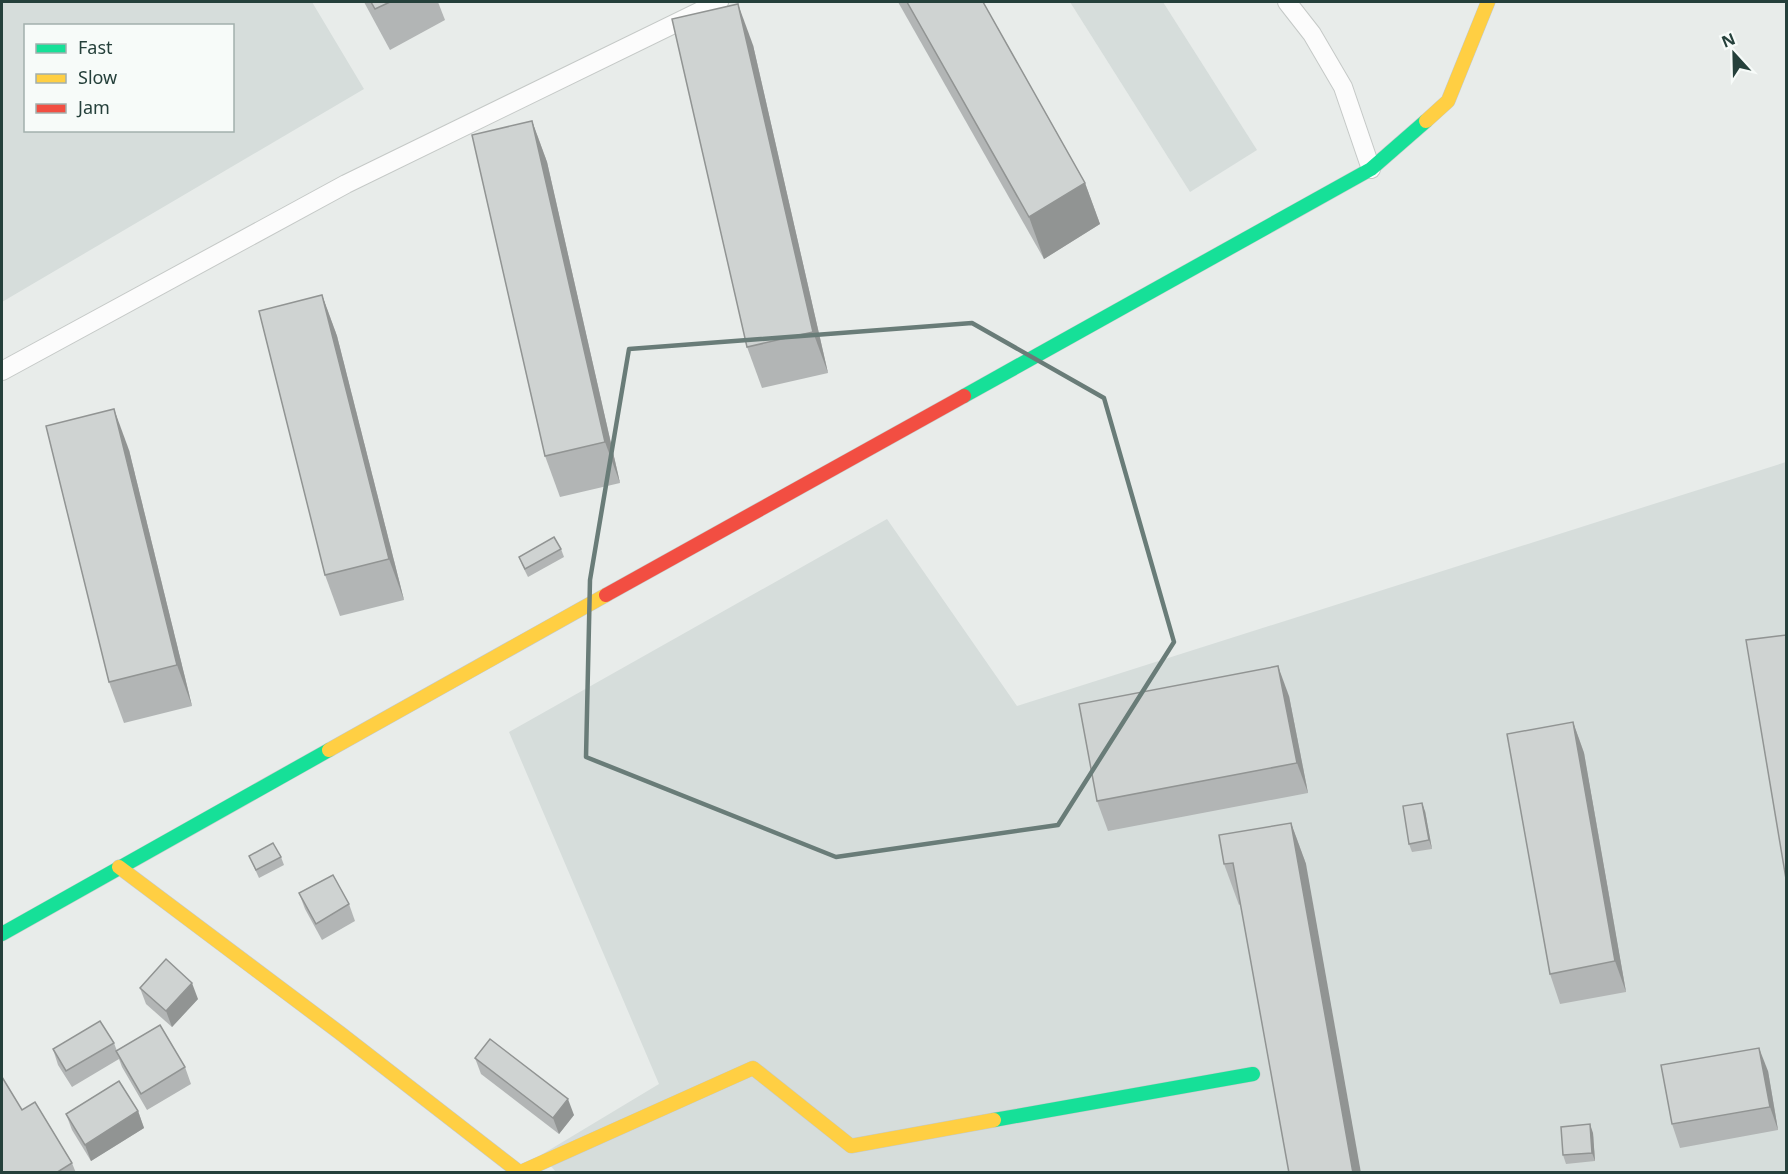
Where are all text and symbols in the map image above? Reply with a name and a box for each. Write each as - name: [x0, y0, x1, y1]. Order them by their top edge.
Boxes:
- legend: [24, 24, 234, 132]
- north arrow: [1704, 24, 1764, 84]
- text: N: [1718, 27, 1739, 53]
- text: Fast: [78, 35, 113, 59]
- text: Slow: [78, 65, 117, 89]
- text: Jam: [76, 95, 110, 119]

